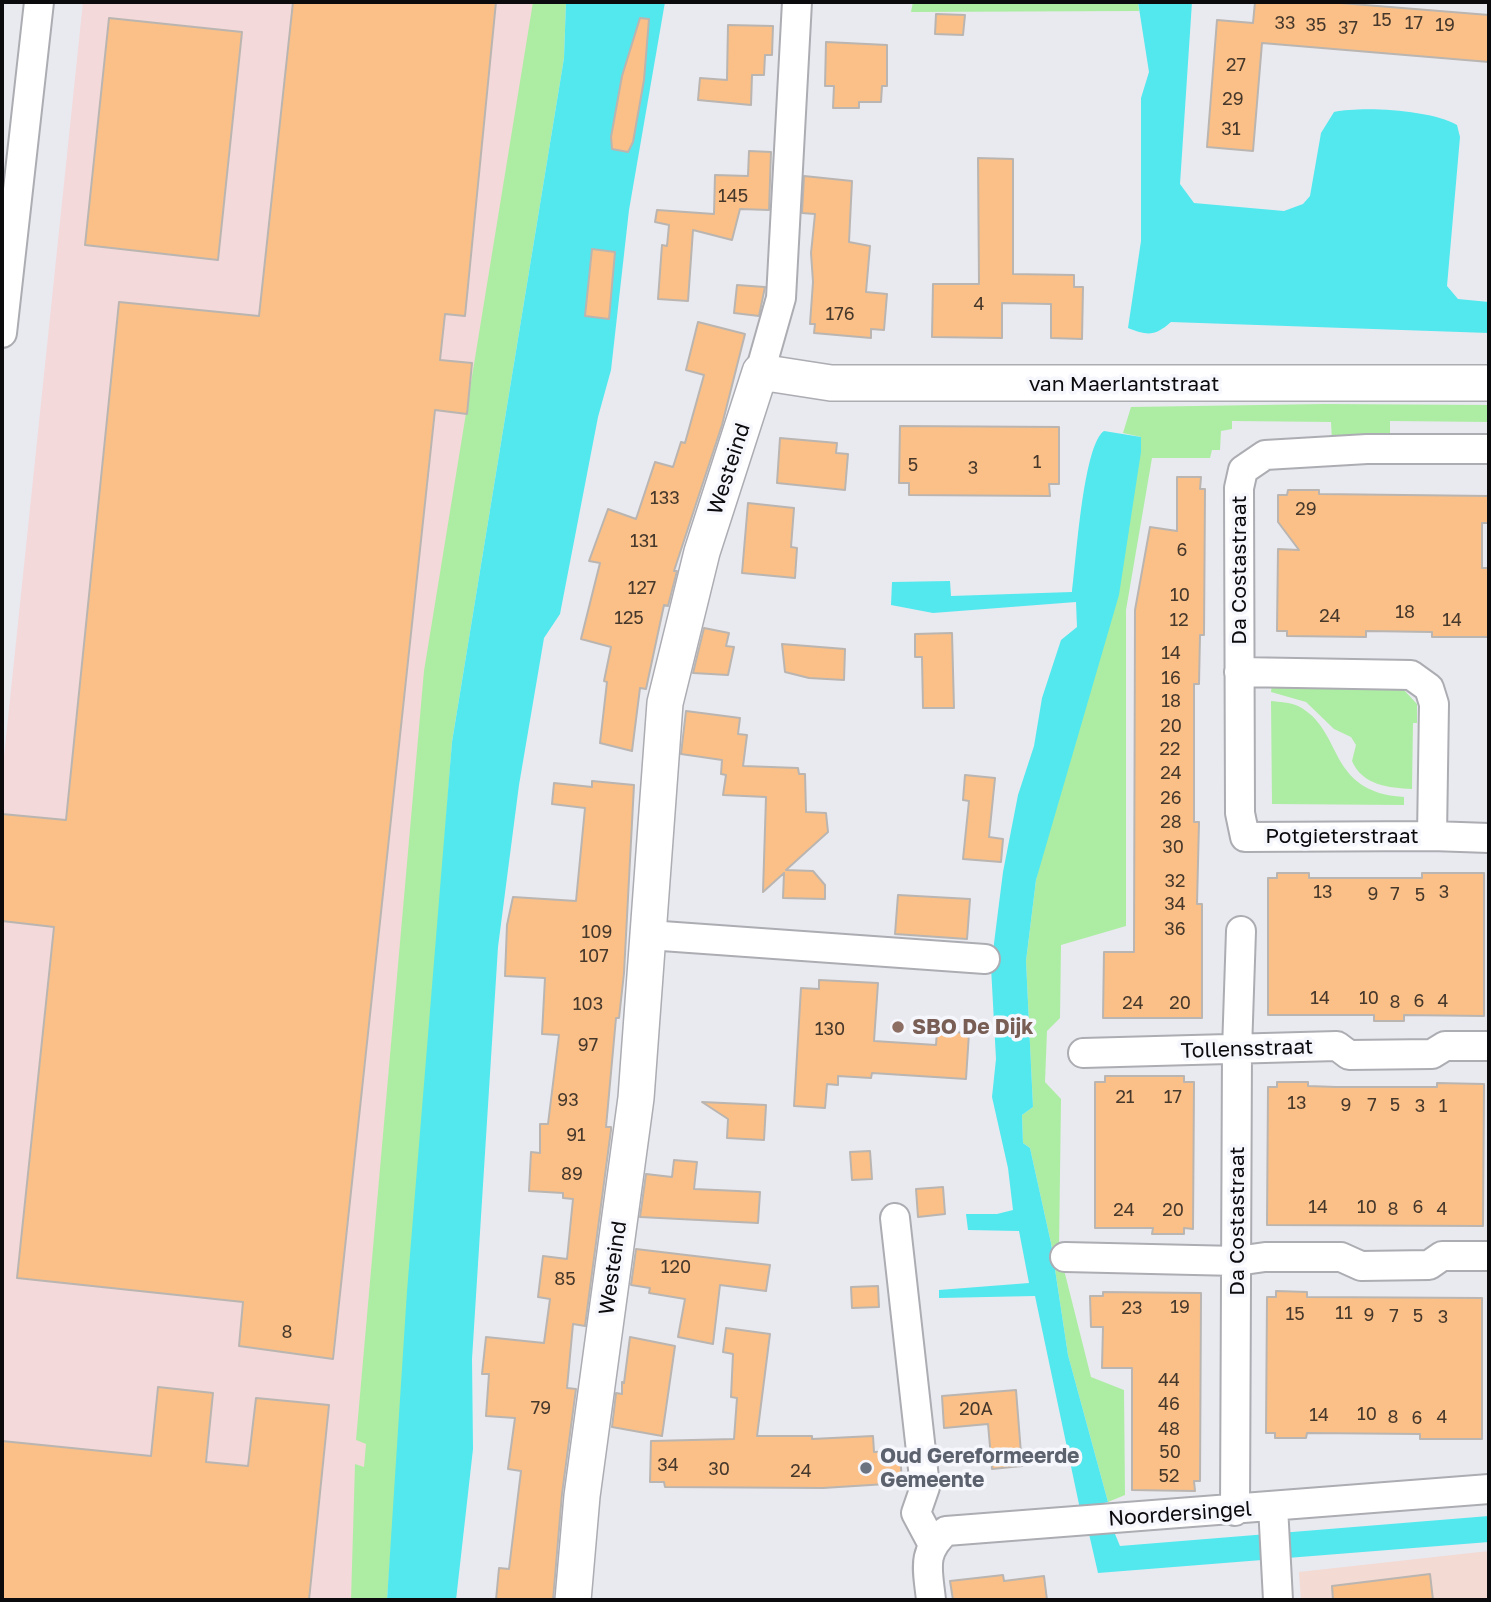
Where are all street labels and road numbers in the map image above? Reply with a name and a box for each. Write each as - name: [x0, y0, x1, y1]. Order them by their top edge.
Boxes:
- street label: van Maerlantstraat: [1029, 371, 1219, 397]
- street label: Westeind: [702, 420, 756, 518]
- street label: Da Costastraat: [1226, 495, 1252, 645]
- street label: Potgieterstraat: [1265, 823, 1419, 849]
- street label: Tollensstraat: [1180, 1034, 1314, 1064]
- street label: Da Costastraat: [1224, 1146, 1250, 1296]
- street label: Westeind: [594, 1219, 632, 1317]
- street label: Noordersingel: [1107, 1496, 1253, 1532]

